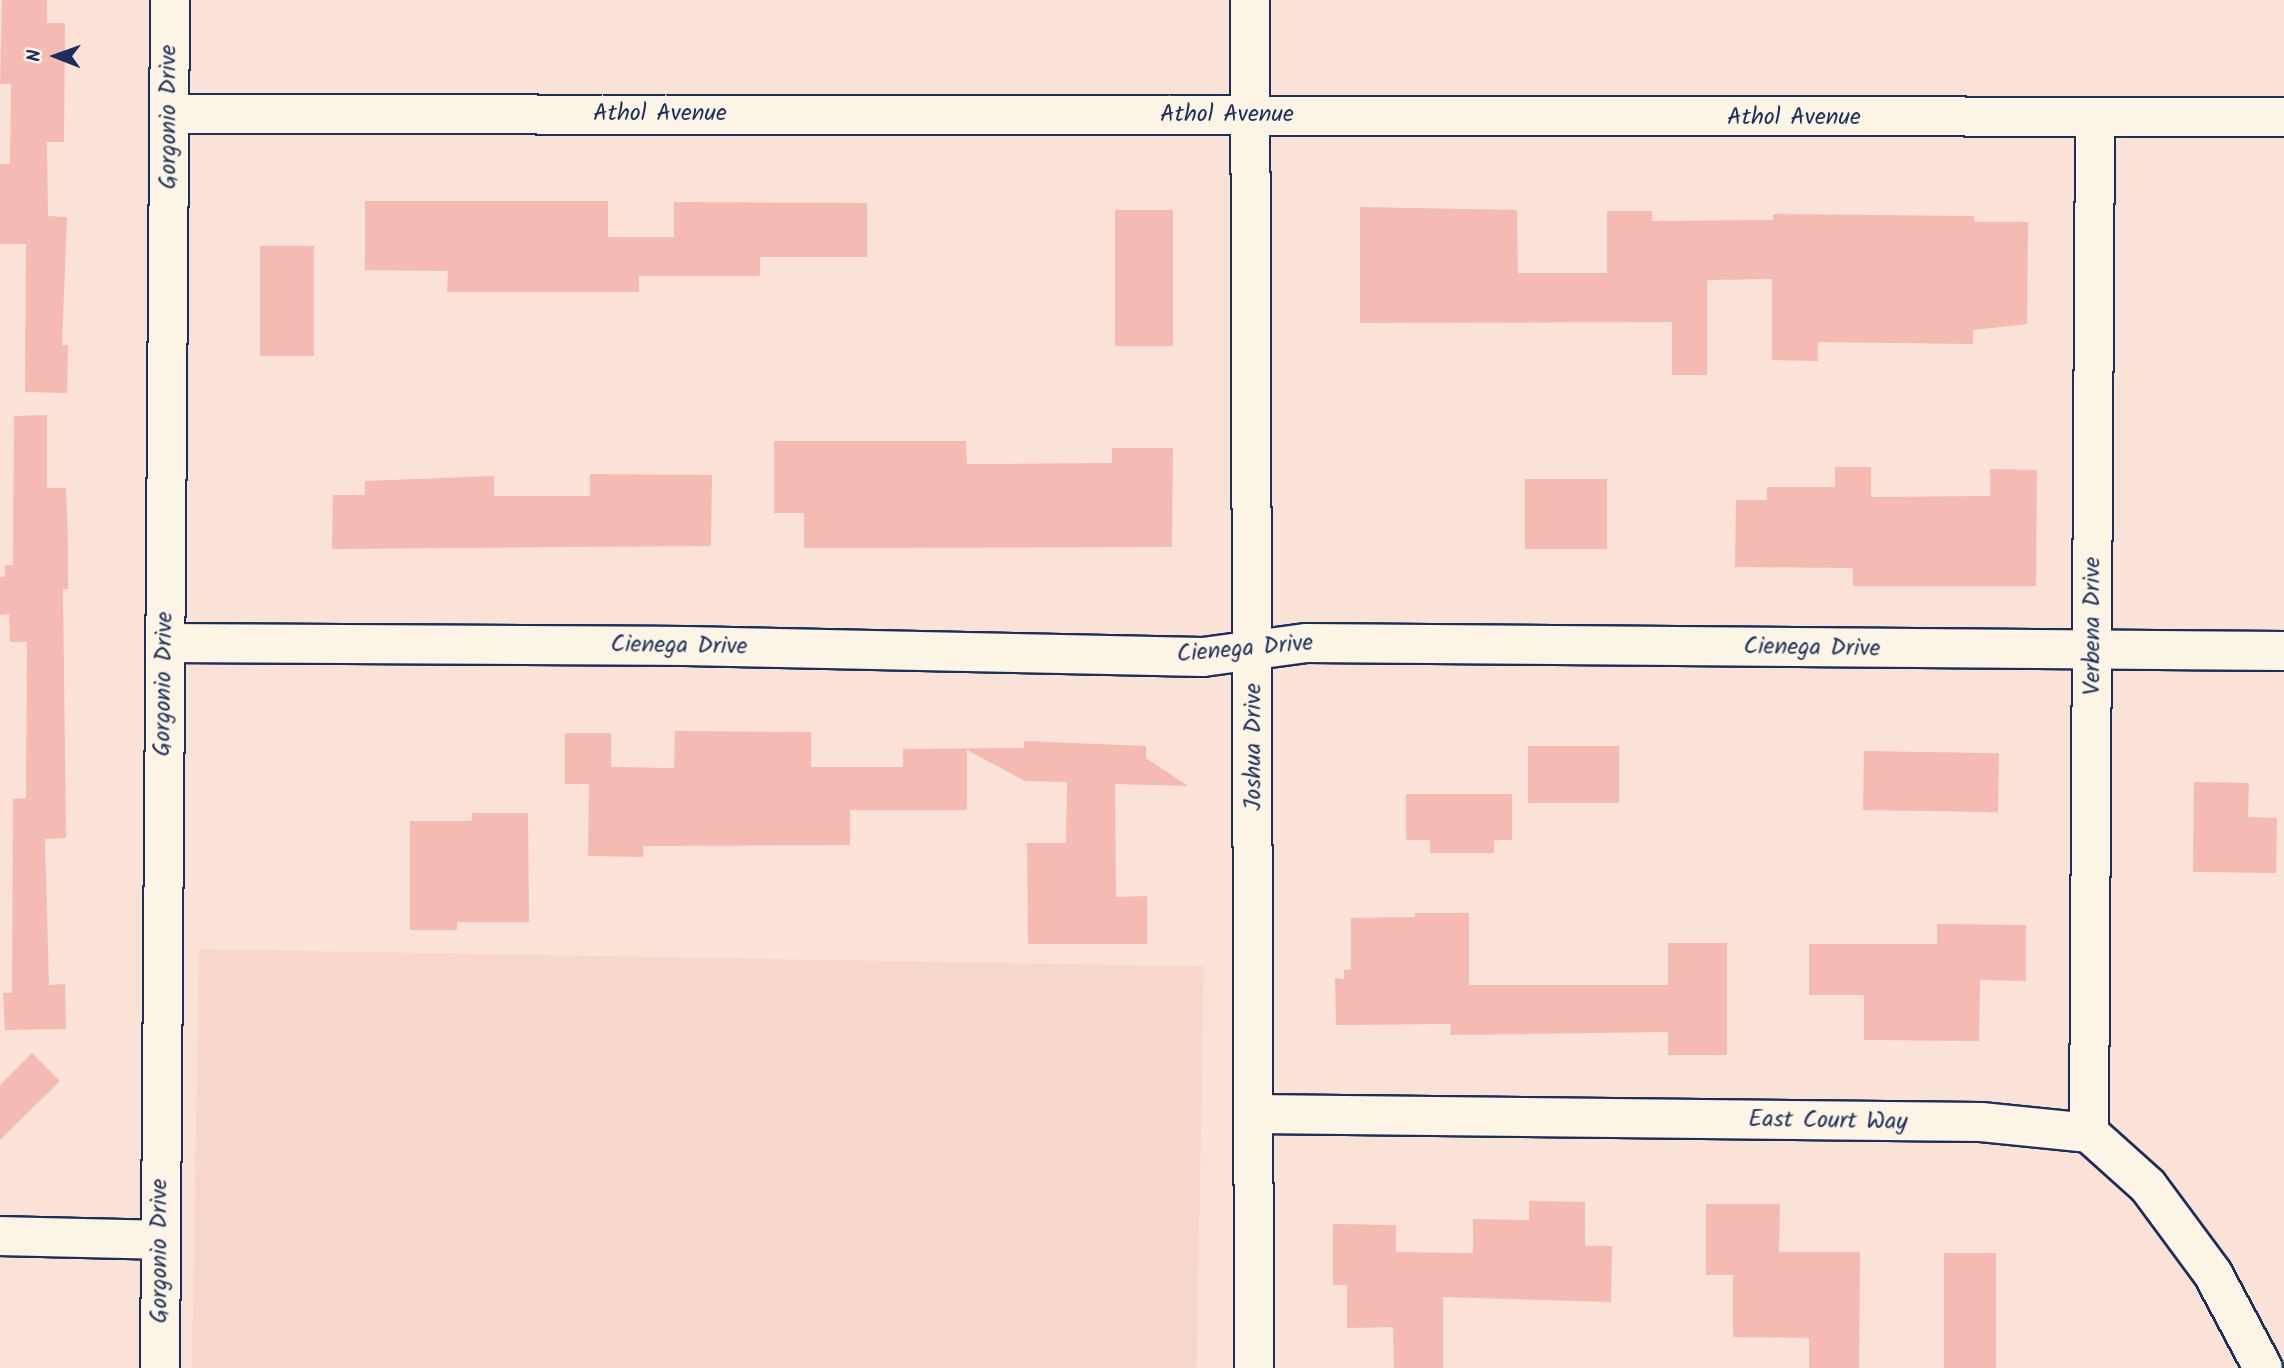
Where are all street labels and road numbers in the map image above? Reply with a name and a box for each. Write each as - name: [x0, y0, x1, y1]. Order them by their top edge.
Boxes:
- street label: Gorgonio Drive: [155, 45, 183, 189]
- street label: Athol Avenue: [593, 100, 727, 128]
- street label: Athol Avenue: [1160, 101, 1294, 129]
- street label: Athol Avenue: [1727, 104, 1861, 132]
- street label: Verbena Drive: [2079, 557, 2107, 695]
- street label: Gorgonio Drive: [148, 611, 180, 757]
- street label: Cienega Drive: [1176, 629, 1314, 669]
- street label: Cienega Drive: [610, 630, 748, 662]
- street label: Cienega Drive: [1743, 632, 1881, 664]
- street label: Joshua Drive: [1240, 683, 1268, 811]
- street label: East Court Way: [1748, 1105, 1908, 1137]
- street label: Gorgonio Drive: [146, 1179, 174, 1323]

